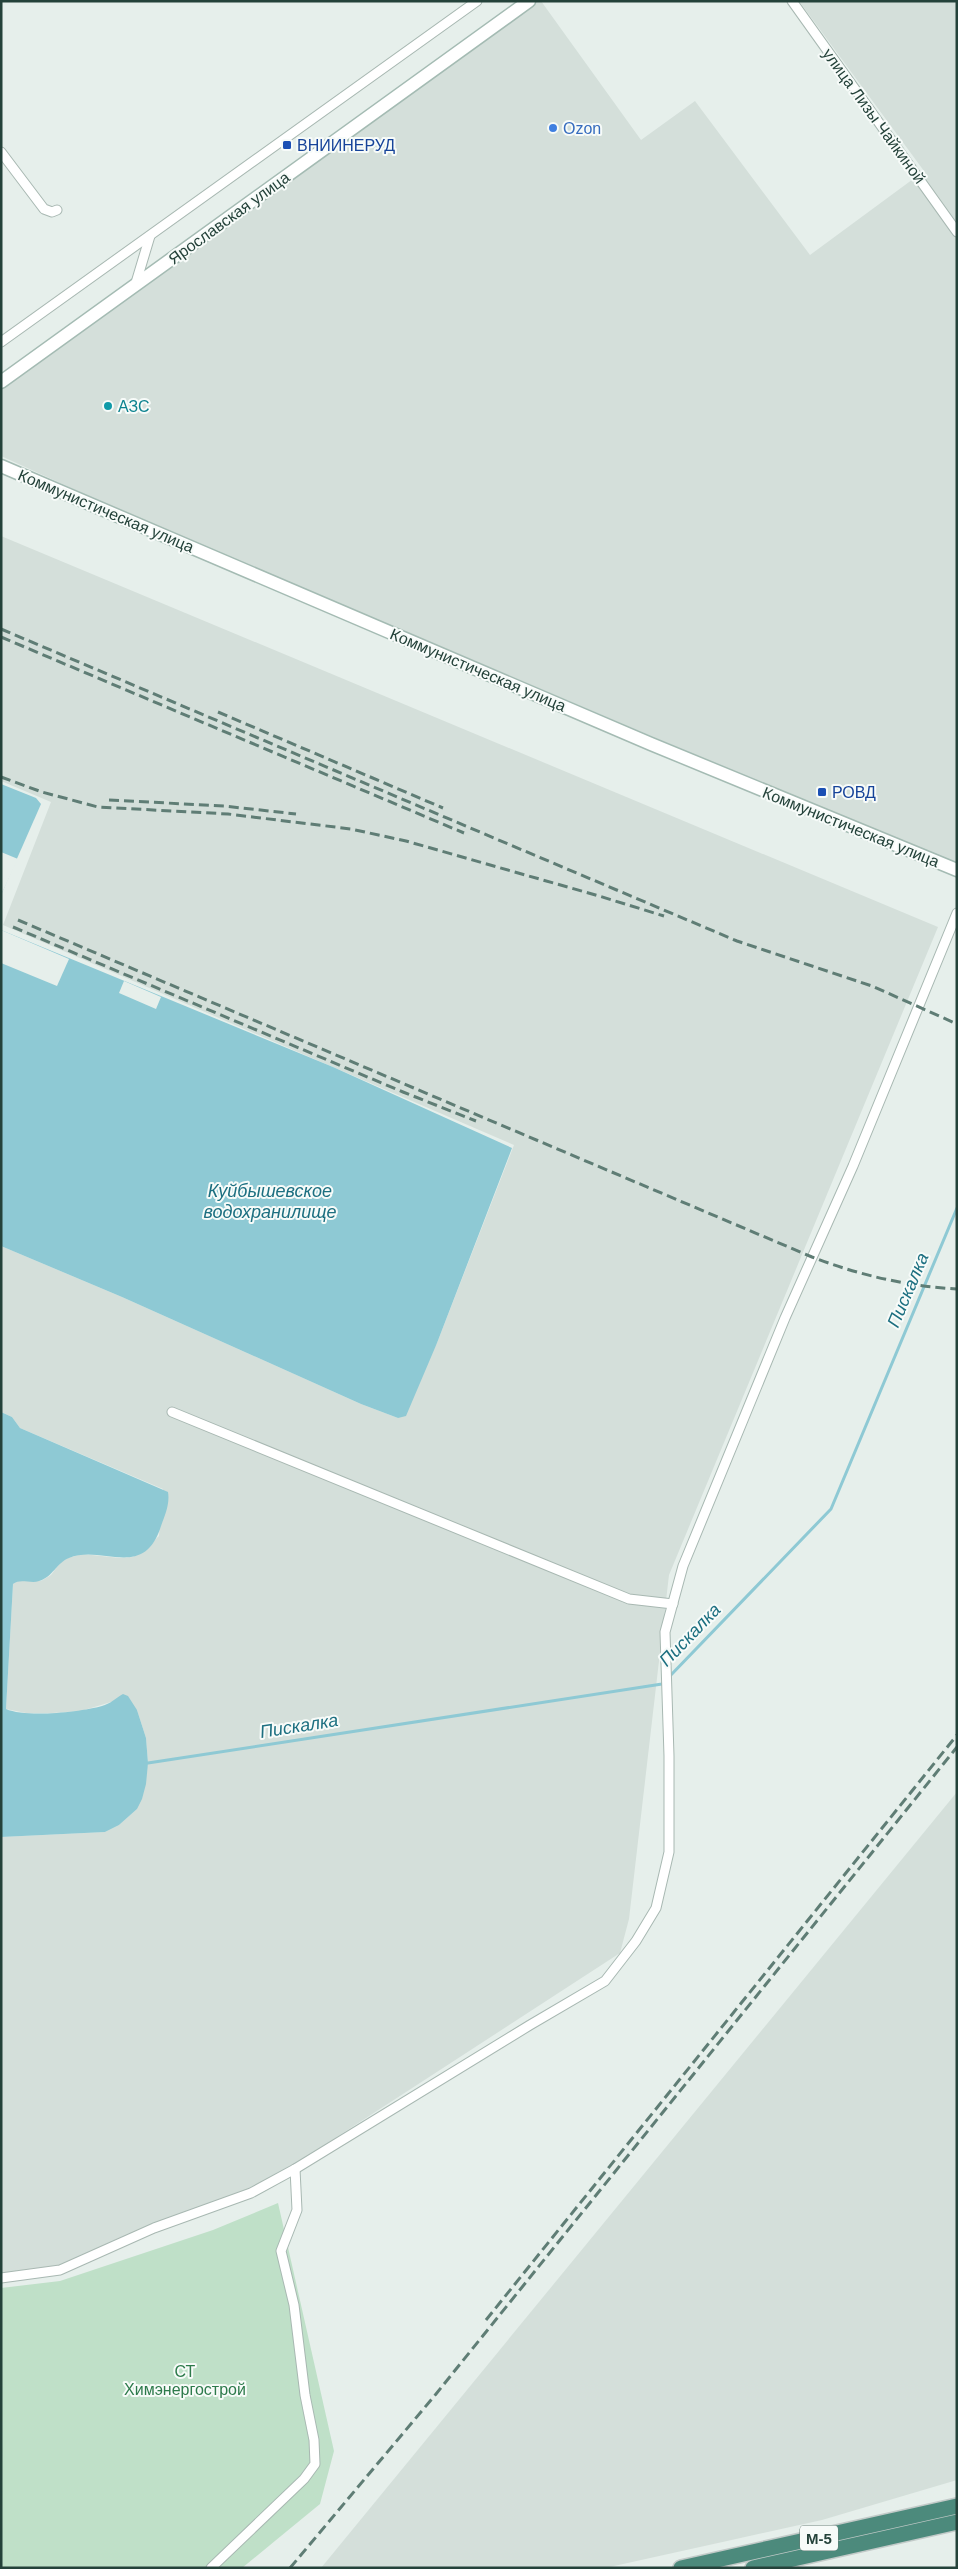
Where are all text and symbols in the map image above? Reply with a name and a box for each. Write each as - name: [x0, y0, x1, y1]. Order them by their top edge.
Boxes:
- street label: улица Лизы Чайкиной: [819, 45, 929, 187]
- place label: Ozon: [563, 120, 601, 137]
- marker: Ozon: [547, 122, 559, 134]
- place label: ВНИИНЕРУД: [297, 137, 395, 154]
- marker: ВНИИНЕРУД: [281, 139, 293, 151]
- street label: Ярославская улица: [165, 168, 293, 268]
- place label: АЗС: [118, 398, 150, 415]
- marker: АЗС: [102, 400, 114, 412]
- street label: Коммунистическая улица: [16, 466, 196, 556]
- street label: Коммунистическая улица: [388, 625, 568, 715]
- street label: Коммунистическая улица: [760, 784, 942, 870]
- place label: РОВД: [832, 784, 876, 801]
- marker: РОВД: [816, 786, 828, 798]
- water label: Куйбышевское водохранилище: [203, 1181, 337, 1222]
- water label: Пискалка: [883, 1250, 933, 1330]
- water label: Пискалка: [655, 1600, 725, 1670]
- water label: Пискалка: [258, 1710, 340, 1742]
- park label: СТ Химэнергострой: [124, 2363, 246, 2398]
- road number: М-5: [800, 2526, 838, 2550]

